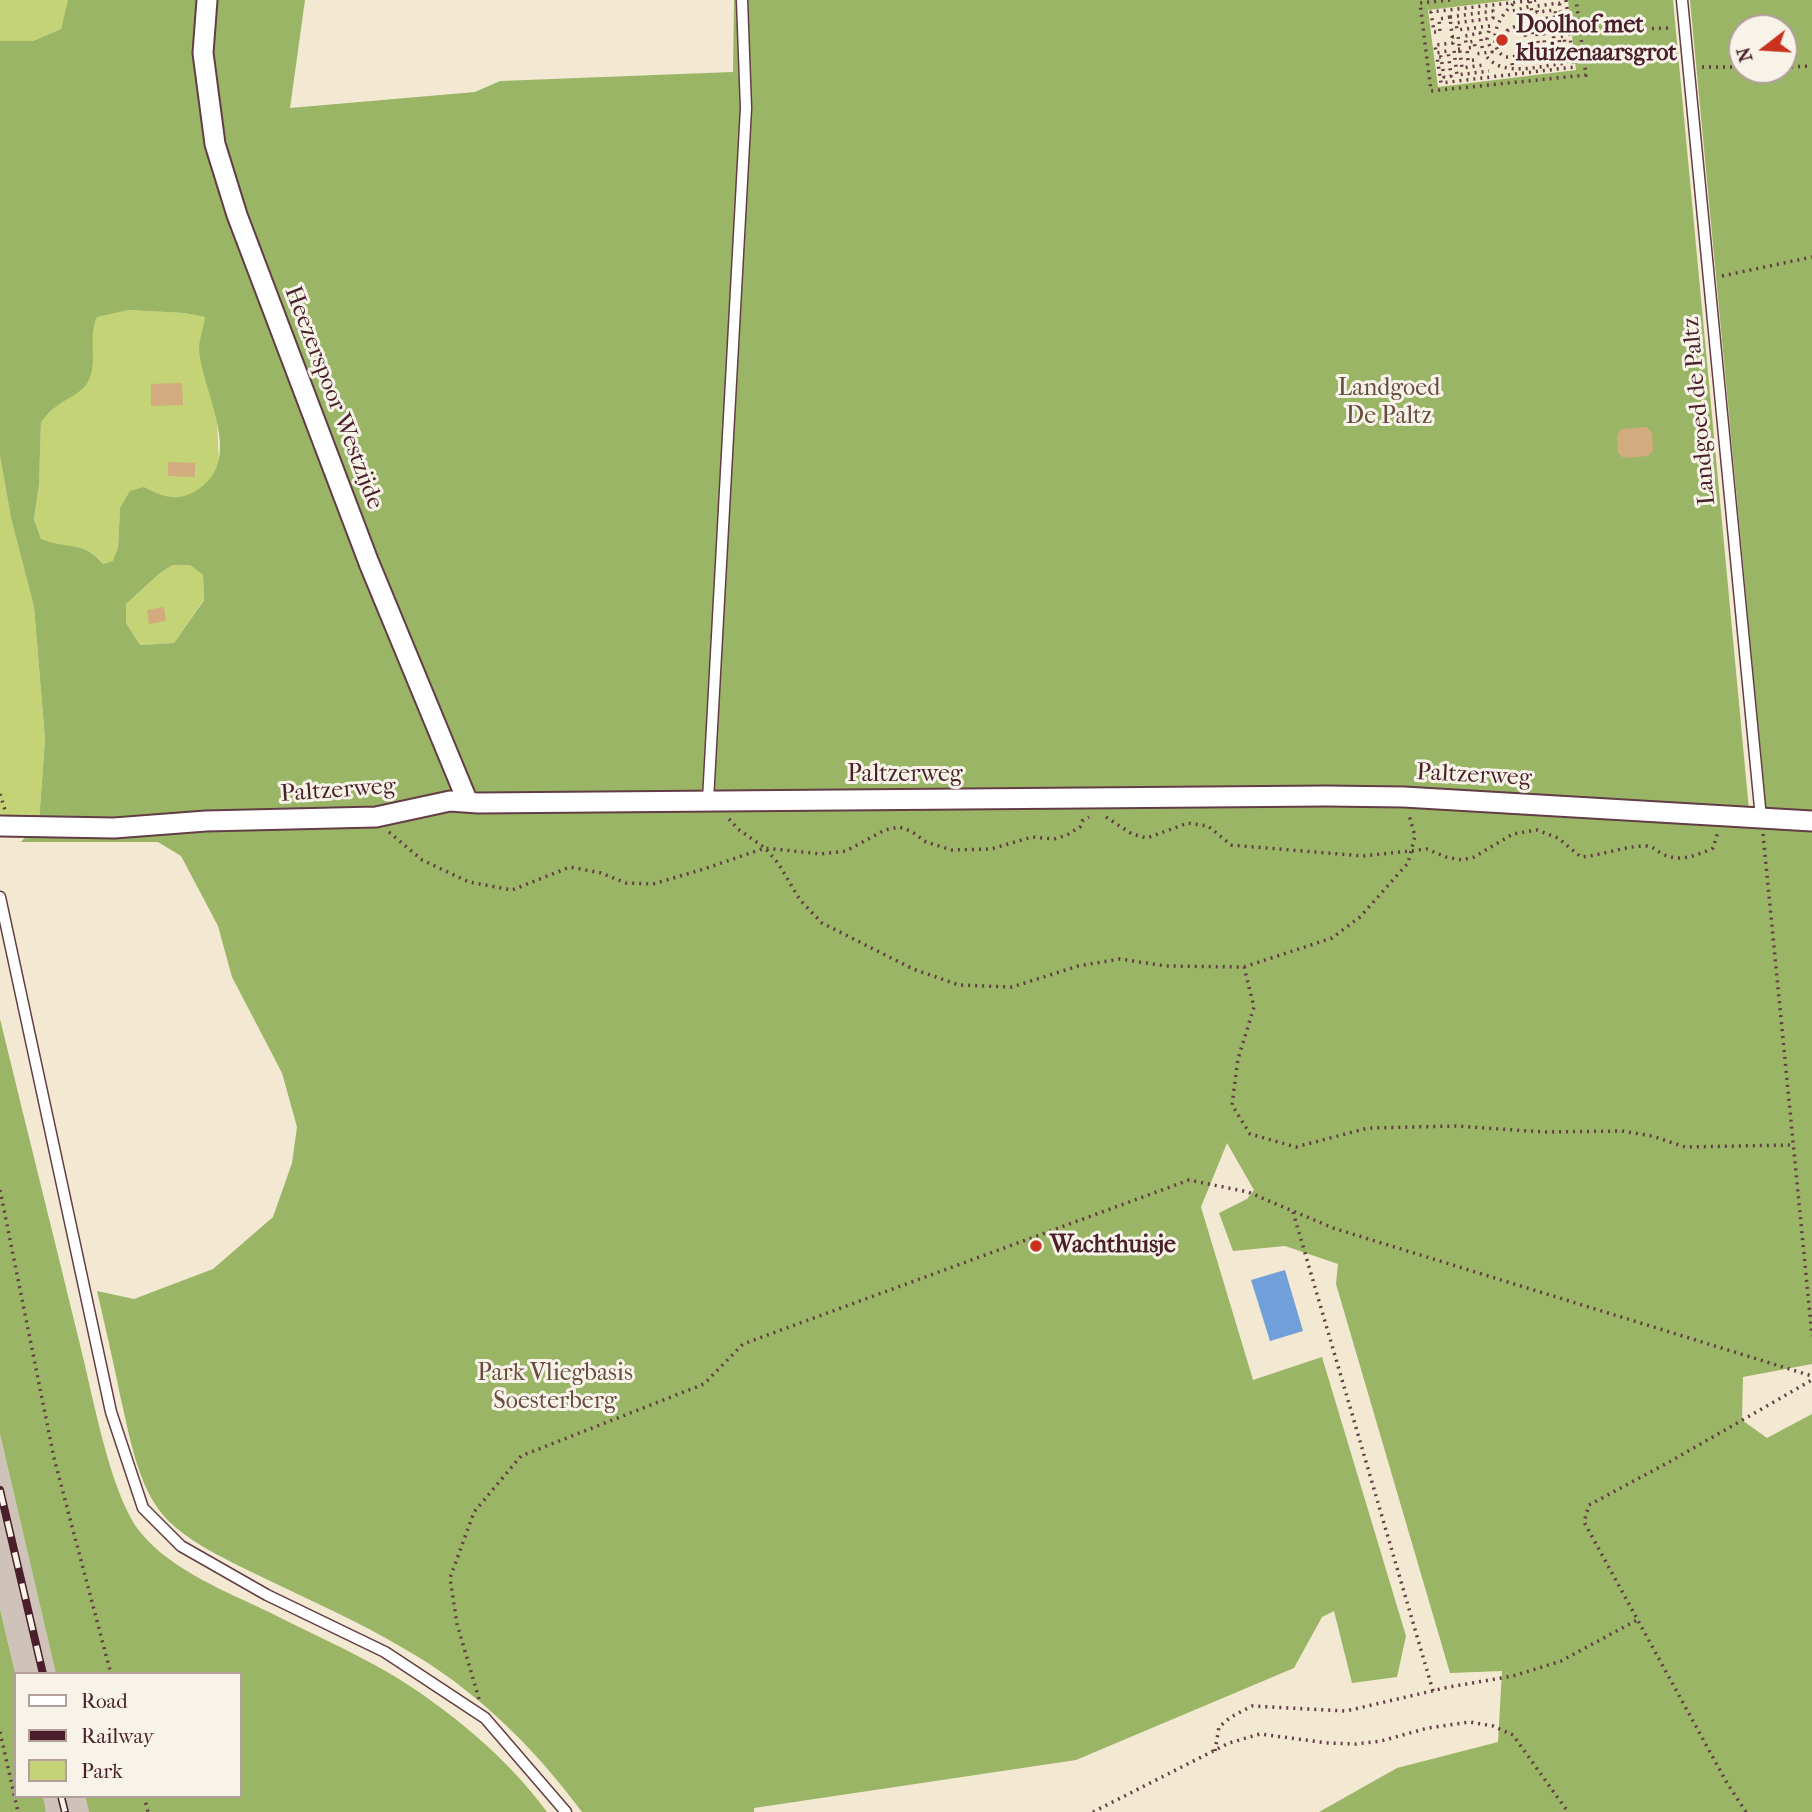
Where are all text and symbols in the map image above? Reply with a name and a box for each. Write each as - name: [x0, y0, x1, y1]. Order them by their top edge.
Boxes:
- place label: Doolhof met kluizenaarsgrot: [1516, 12, 1677, 68]
- north arrow: [1728, 14, 1798, 84]
- marker: Doolhof met kluizenaarsgrot: [1494, 32, 1510, 48]
- text: N: [1732, 44, 1757, 65]
- street label: Heezerspoor Westzijde: [277, 282, 389, 514]
- street label: Landgoed de Paltz: [1677, 316, 1723, 506]
- park label: Landgoed De Paltz: [1338, 375, 1440, 431]
- street label: Paltzerweg: [1416, 759, 1532, 793]
- street label: Paltzerweg: [847, 761, 963, 789]
- street label: Paltzerweg: [279, 773, 397, 809]
- place label: Wachthuisje: [1050, 1232, 1176, 1260]
- marker: Wachthuisje: [1028, 1238, 1044, 1254]
- park label: Park Vliegbasis Soesterberg: [477, 1360, 633, 1416]
- legend: [14, 1672, 242, 1798]
- text: Road: [81, 1689, 128, 1713]
- text: Railway: [81, 1724, 154, 1748]
- text: Park: [81, 1759, 123, 1783]

